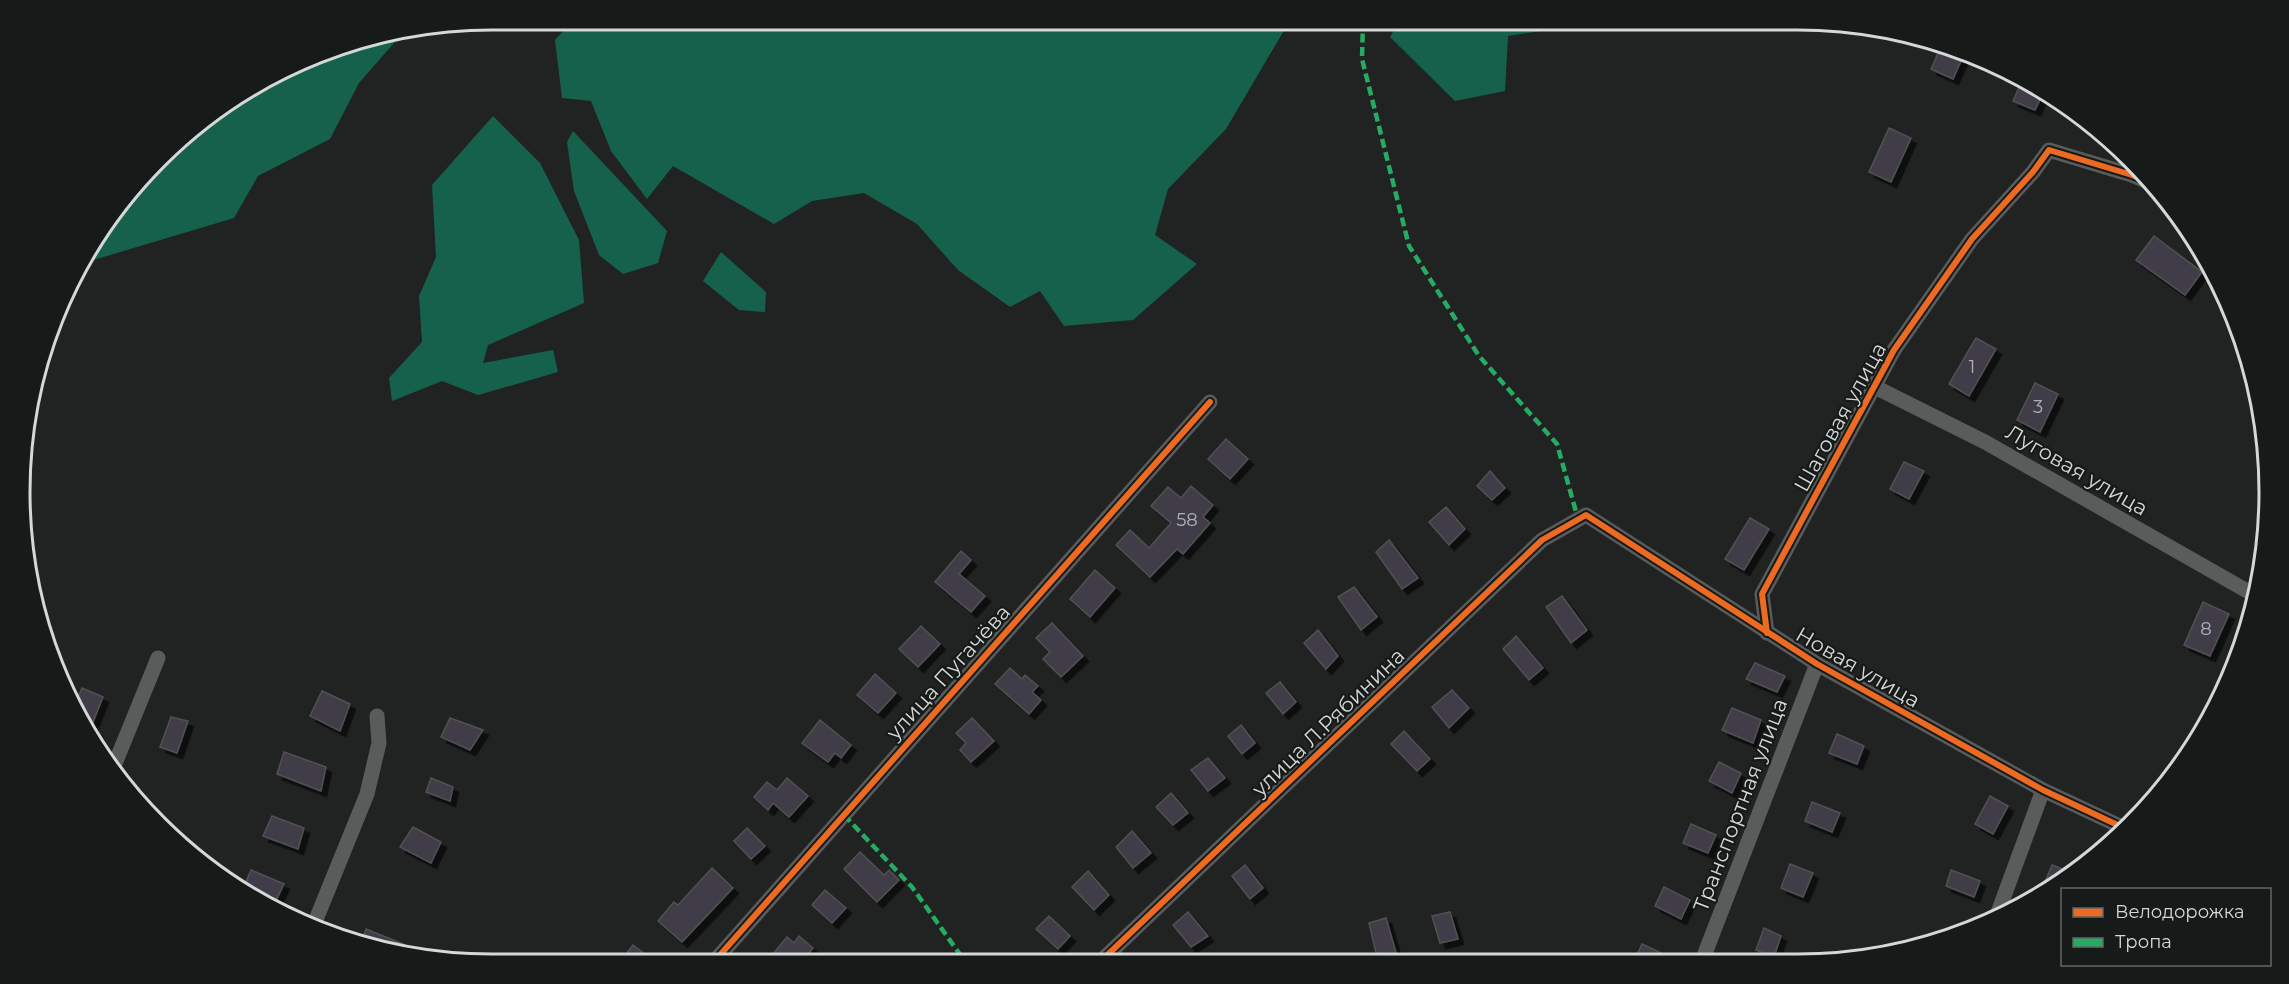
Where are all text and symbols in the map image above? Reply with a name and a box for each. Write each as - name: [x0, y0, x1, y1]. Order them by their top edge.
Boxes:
- street label: Шаговая улица: [1789, 338, 1891, 496]
- house number: 1: [1969, 356, 1975, 378]
- house number: 3: [2033, 396, 2043, 418]
- street label: Луговая улица: [2002, 419, 2152, 521]
- house number: 58: [1176, 509, 1198, 531]
- street label: улица Пугачёва: [880, 599, 1015, 745]
- house number: 8: [2200, 618, 2212, 640]
- street label: Новая улица: [1791, 621, 1925, 713]
- street label: улица Л.Рябинина: [1246, 643, 1409, 802]
- street label: Транспортная улица: [1688, 695, 1792, 915]
- legend: [2061, 888, 2271, 966]
- text: Велодорожка: [2115, 901, 2244, 923]
- text: Тропа: [2115, 931, 2172, 953]

